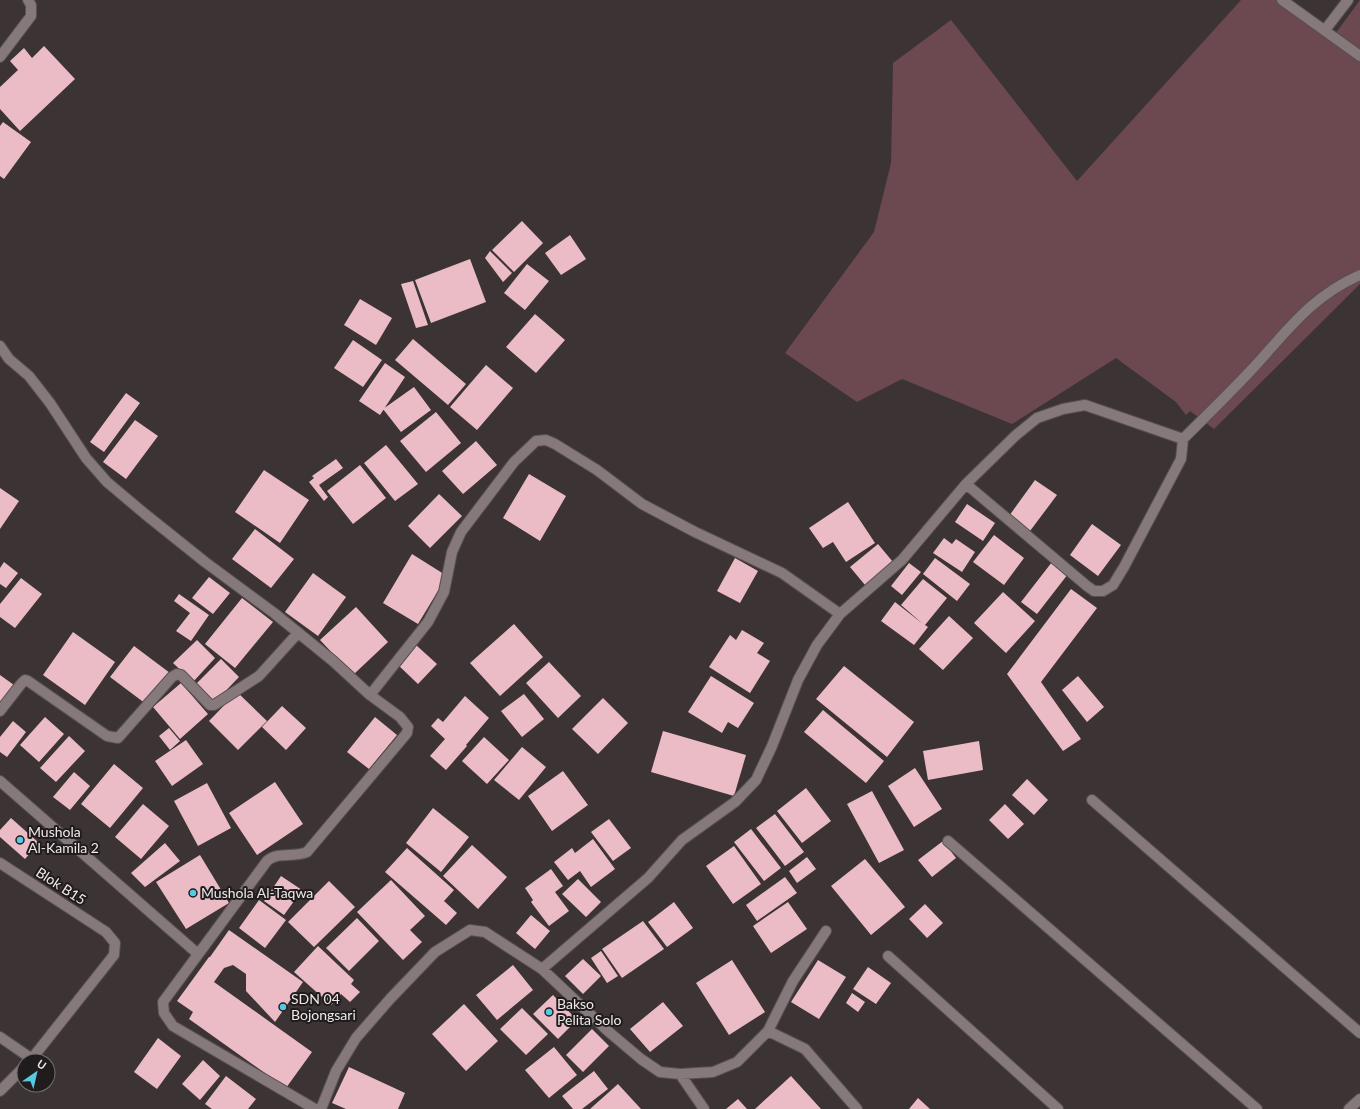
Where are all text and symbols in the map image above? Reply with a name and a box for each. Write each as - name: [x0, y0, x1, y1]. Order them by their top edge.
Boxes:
- place label: Mushola Al-Kamila 2: [28, 823, 99, 856]
- marker: Mushola Al-Kamila 2: [15, 835, 25, 845]
- street label: Blok B15: [33, 863, 89, 908]
- place label: Mushola Al-Taqwa: [201, 884, 313, 901]
- marker: Mushola Al-Taqwa: [188, 888, 198, 898]
- place label: SDN 04 Bojongsari: [291, 990, 356, 1023]
- place label: Bakso Pelita Solo: [557, 995, 621, 1028]
- marker: SDN 04 Bojongsari: [278, 1002, 288, 1012]
- marker: Bakso Pelita Solo: [544, 1007, 554, 1017]
- north arrow: [16, 1053, 56, 1093]
- text: U: [35, 1057, 49, 1072]

